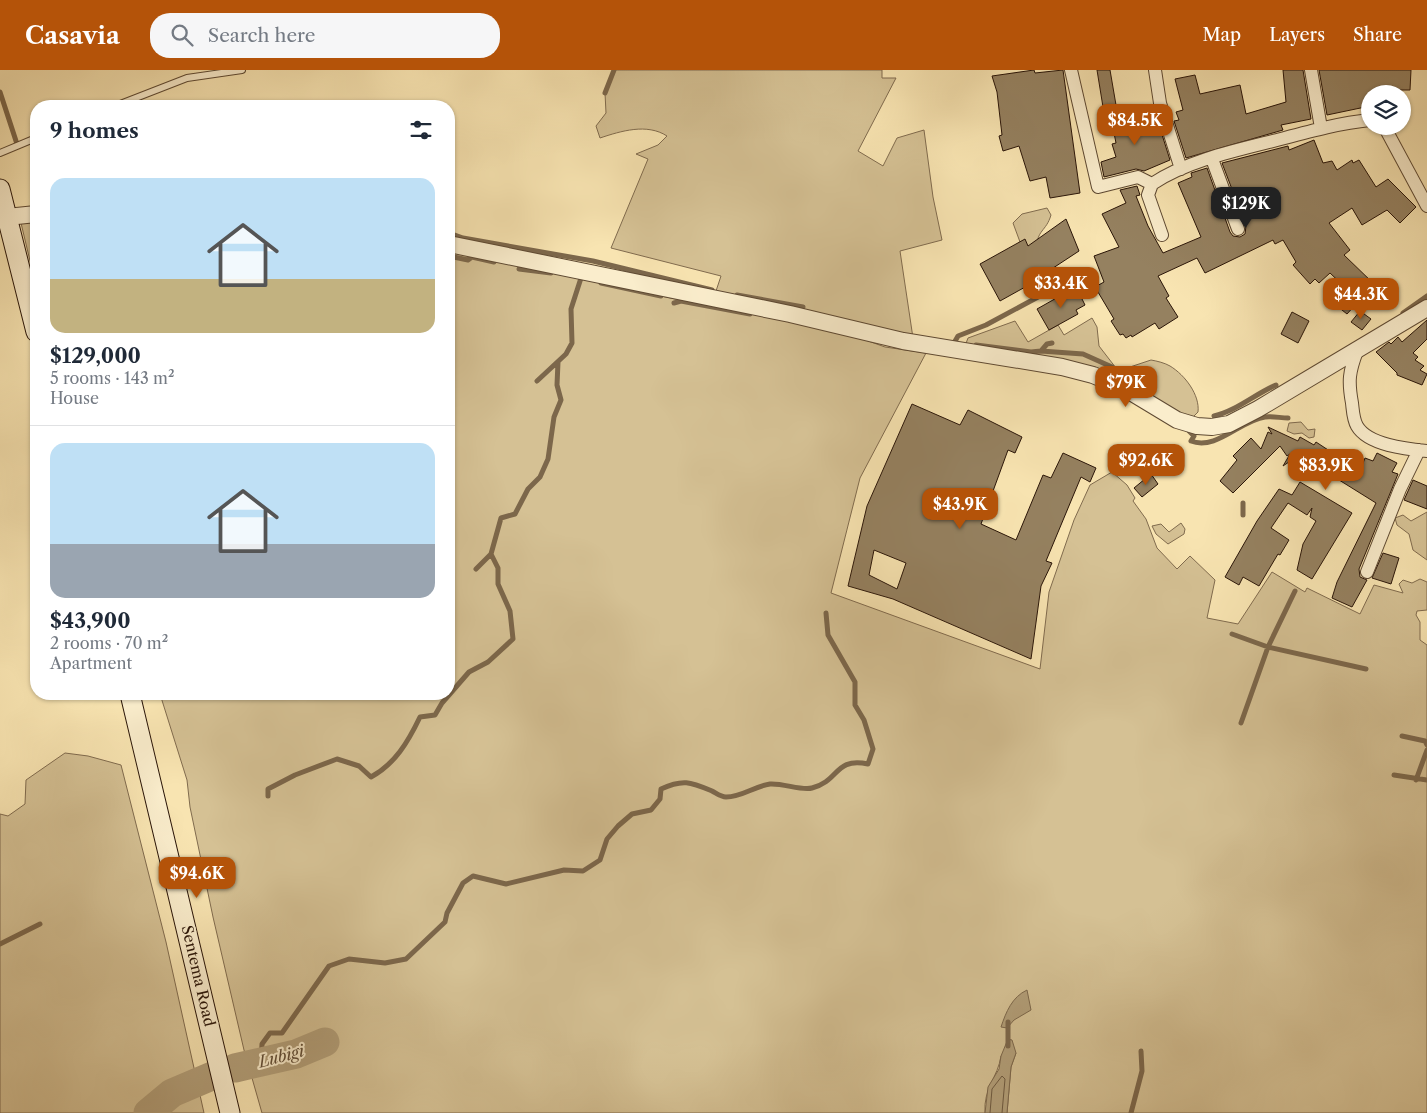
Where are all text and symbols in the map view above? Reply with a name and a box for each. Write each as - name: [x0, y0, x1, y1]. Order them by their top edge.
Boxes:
- search box: [150, 13, 500, 58]
- text: Casavia: [25, 21, 120, 50]
- icon: search: [168, 21, 196, 49]
- text: Search here: [208, 24, 315, 47]
- text: Map: [1203, 24, 1241, 46]
- text: Layers: [1269, 24, 1325, 46]
- text: Share: [1353, 24, 1402, 46]
- map controls: [1361, 85, 1411, 135]
- button: layers: [1361, 85, 1411, 135]
- pin: $84.5K: [1094, 104, 1176, 146]
- text: $84.5K: [1108, 110, 1162, 130]
- icon: filters: [407, 116, 435, 144]
- text: 9 homes: [50, 118, 139, 143]
- pin: $129K: [1211, 186, 1281, 229]
- text: $129K: [1222, 193, 1270, 213]
- icon: home: [198, 210, 288, 300]
- pin: $33.4K: [1020, 266, 1102, 309]
- text: $33.4K: [1034, 273, 1088, 293]
- pin: $44.3K: [1320, 278, 1402, 320]
- text: $44.3K: [1334, 284, 1388, 304]
- text: $129,000: [50, 343, 141, 368]
- pin: $79K: [1096, 366, 1156, 408]
- text: 5 rooms · 143 m²: [50, 368, 174, 388]
- text: $79K: [1106, 372, 1146, 392]
- text: House: [50, 388, 99, 408]
- pin: $92.6K: [1105, 444, 1187, 486]
- pin: $83.9K: [1285, 448, 1367, 491]
- text: $92.6K: [1119, 450, 1173, 470]
- text: $83.9K: [1299, 455, 1353, 475]
- icon: home: [198, 476, 288, 566]
- pin: $43.9K: [919, 488, 1001, 530]
- text: $43.9K: [933, 494, 987, 514]
- text: $43,900: [50, 608, 131, 633]
- text: 2 rooms · 70 m²: [50, 633, 168, 653]
- text: Apartment: [50, 653, 132, 673]
- pin: $94.6K: [156, 856, 238, 899]
- text: $94.6K: [170, 863, 224, 883]
- street label: Sentema Road: [178, 923, 219, 1028]
- water label: Lubigi: [254, 1040, 307, 1072]

